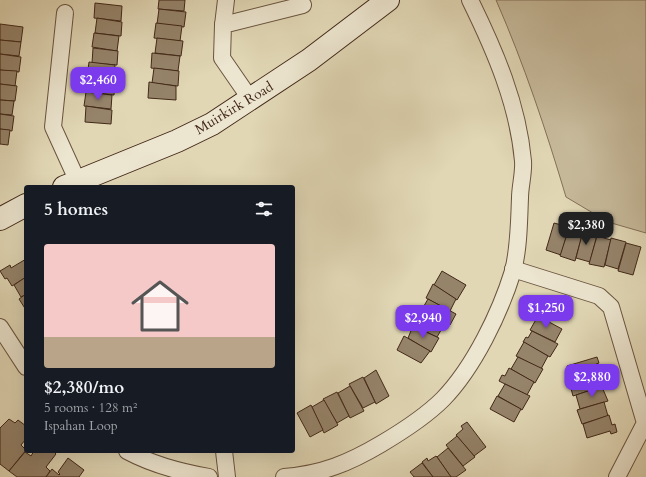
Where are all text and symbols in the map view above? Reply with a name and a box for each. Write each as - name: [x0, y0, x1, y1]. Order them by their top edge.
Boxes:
- pin: $2,460: [65, 67, 131, 101]
- text: $2,460: [79, 71, 117, 89]
- street label: Muirkirk Road: [191, 77, 277, 139]
- text: 5 homes: [44, 198, 108, 221]
- icon: filters: [253, 198, 275, 220]
- pin: $2,380: [553, 212, 619, 246]
- text: $2,380: [567, 216, 605, 234]
- icon: home: [124, 270, 196, 342]
- pin: $1,250: [513, 295, 579, 329]
- text: $1,250: [527, 299, 565, 317]
- pin: $2,940: [390, 305, 456, 339]
- text: $2,940: [404, 309, 442, 327]
- pin: $2,880: [559, 364, 625, 398]
- text: $2,880: [573, 368, 611, 386]
- text: $2,380/mo: [44, 376, 124, 399]
- text: 5 rooms · 128 m²: [44, 399, 137, 417]
- text: Ispahan Loop: [44, 417, 118, 435]

